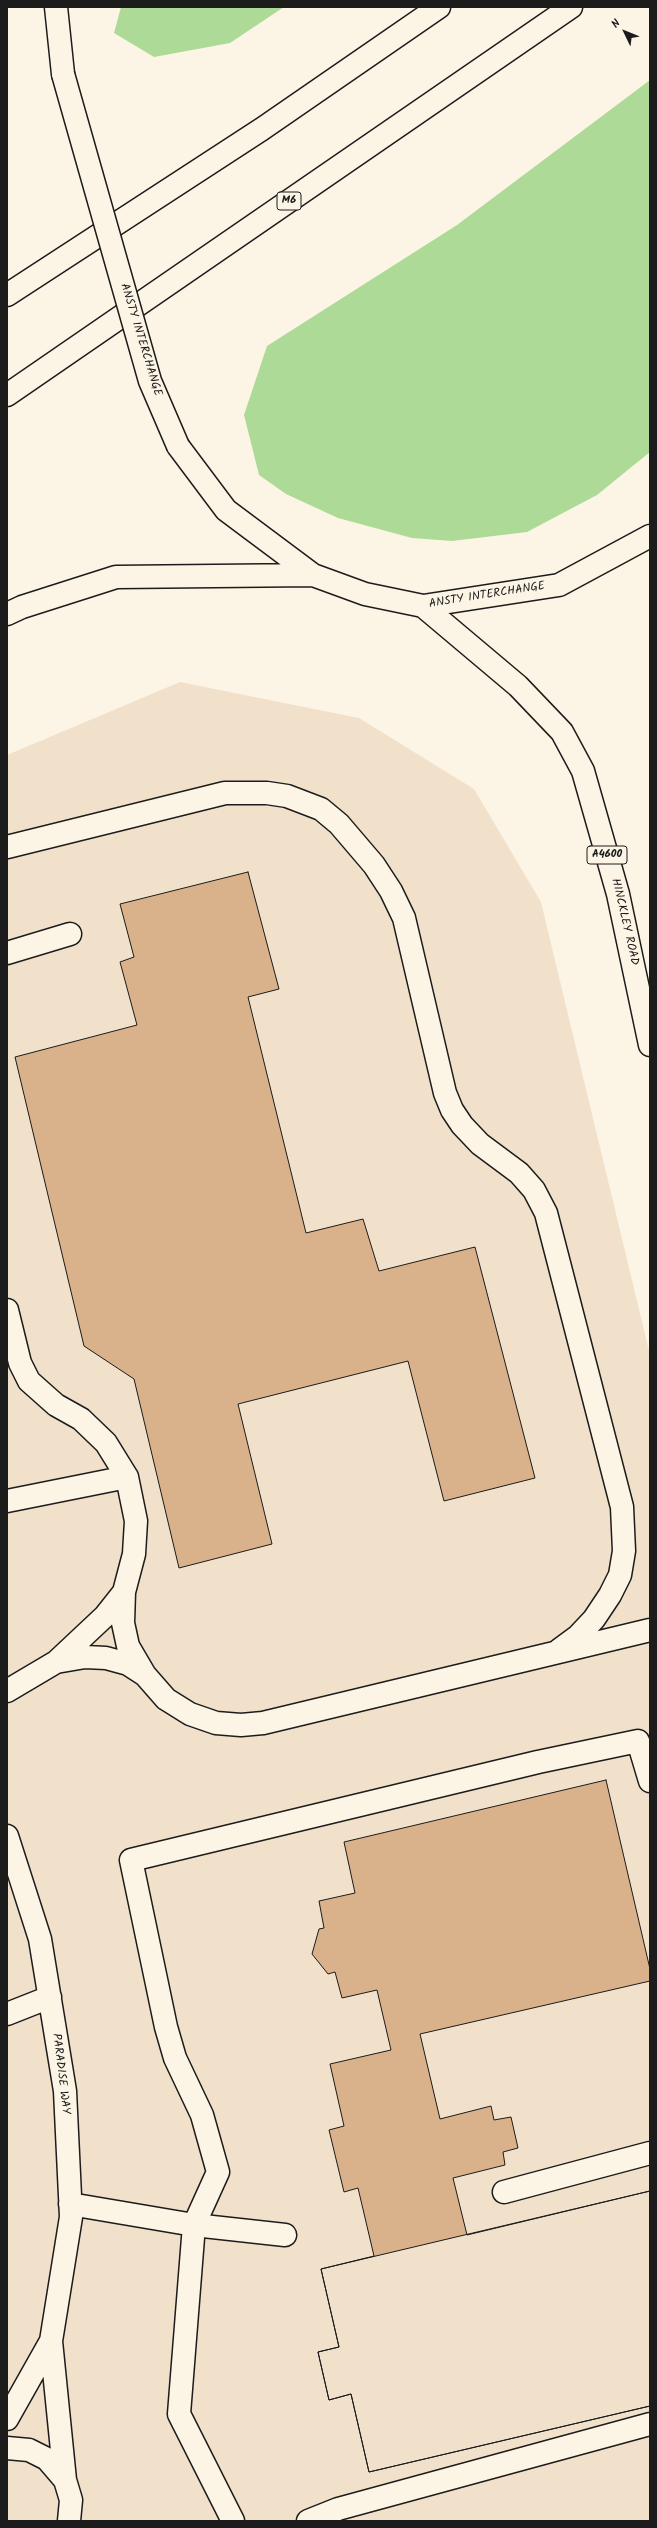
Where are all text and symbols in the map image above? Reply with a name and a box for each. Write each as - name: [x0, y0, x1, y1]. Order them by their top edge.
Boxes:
- north arrow: [605, 12, 645, 52]
- text: N: [607, 15, 625, 33]
- road number: M6: [277, 192, 301, 210]
- street label: ANSTY INTERCHANGE: [116, 282, 164, 398]
- street label: ANSTY INTERCHANGE: [428, 580, 546, 612]
- road number: A4600: [587, 846, 627, 864]
- street label: HINCKLEY ROAD: [607, 877, 641, 967]
- street label: PARADISE WAY: [48, 2033, 72, 2115]

